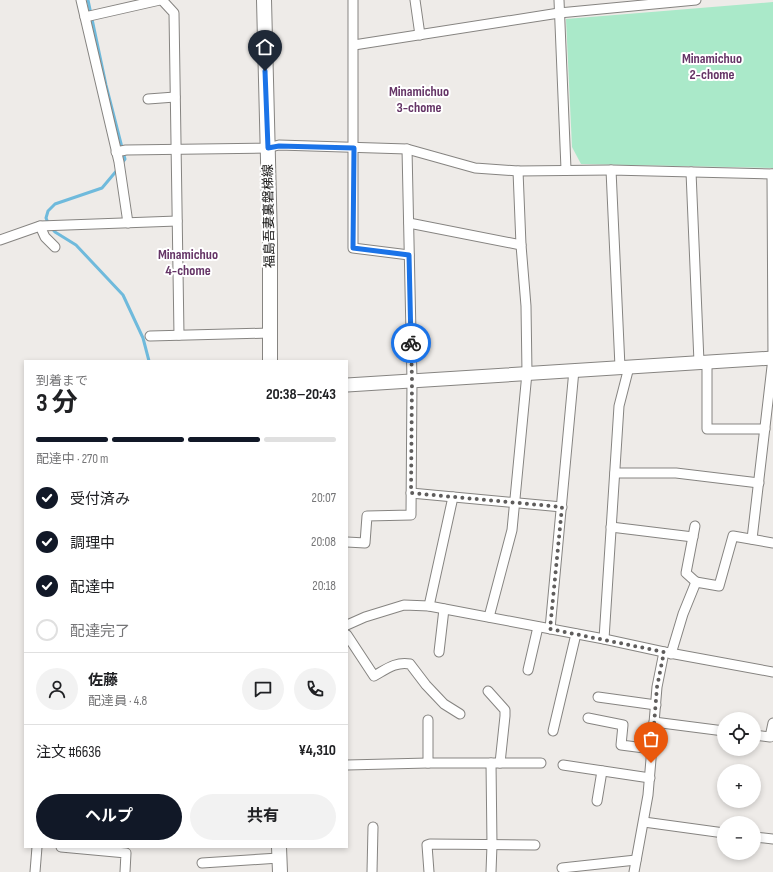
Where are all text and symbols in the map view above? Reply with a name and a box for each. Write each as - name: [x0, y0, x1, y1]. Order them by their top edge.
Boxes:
- pin: [248, 30, 282, 71]
- icon: home: [254, 36, 276, 58]
- district label: Minamichuo 2-chome: [682, 50, 742, 83]
- district label: Minamichuo 3-chome: [389, 83, 449, 116]
- street label: 福島吾妻裏磐梯線: [260, 164, 278, 268]
- district label: Minamichuo 4-chome: [158, 246, 218, 279]
- courier: [391, 323, 431, 363]
- icon: bike: [400, 332, 422, 354]
- text: 到着まで: [36, 373, 88, 389]
- text: 20:38–20:43: [266, 385, 336, 404]
- text: 3 分: [36, 388, 78, 419]
- text: 配達中 · 270 m: [36, 451, 108, 467]
- icon: check: [36, 487, 58, 509]
- text: 受付済み: [70, 490, 130, 509]
- text: 20:07: [312, 490, 336, 506]
- icon: check: [36, 531, 58, 553]
- text: 調理中: [70, 534, 115, 553]
- text: 20:08: [311, 534, 336, 550]
- icon: check: [36, 575, 58, 597]
- text: 配達中: [70, 578, 115, 597]
- text: 20:18: [312, 578, 336, 594]
- text: 配達完了: [70, 622, 130, 641]
- button: person: [36, 668, 78, 710]
- button: chat: [242, 668, 284, 710]
- button: phone: [294, 668, 336, 710]
- text: 佐藤: [88, 671, 118, 690]
- text: 配達員 · 4.8: [88, 693, 147, 709]
- map controls: [717, 712, 761, 860]
- button: locate: [717, 712, 761, 756]
- pin: [634, 722, 668, 763]
- icon: bag: [640, 728, 662, 750]
- text: ¥4,310: [298, 741, 336, 760]
- text: 注文 #6636: [36, 743, 101, 762]
- button: +: [717, 764, 761, 808]
- button: ヘルプ: [36, 794, 182, 840]
- button: 共有: [190, 794, 336, 840]
- button: −: [717, 816, 761, 860]

